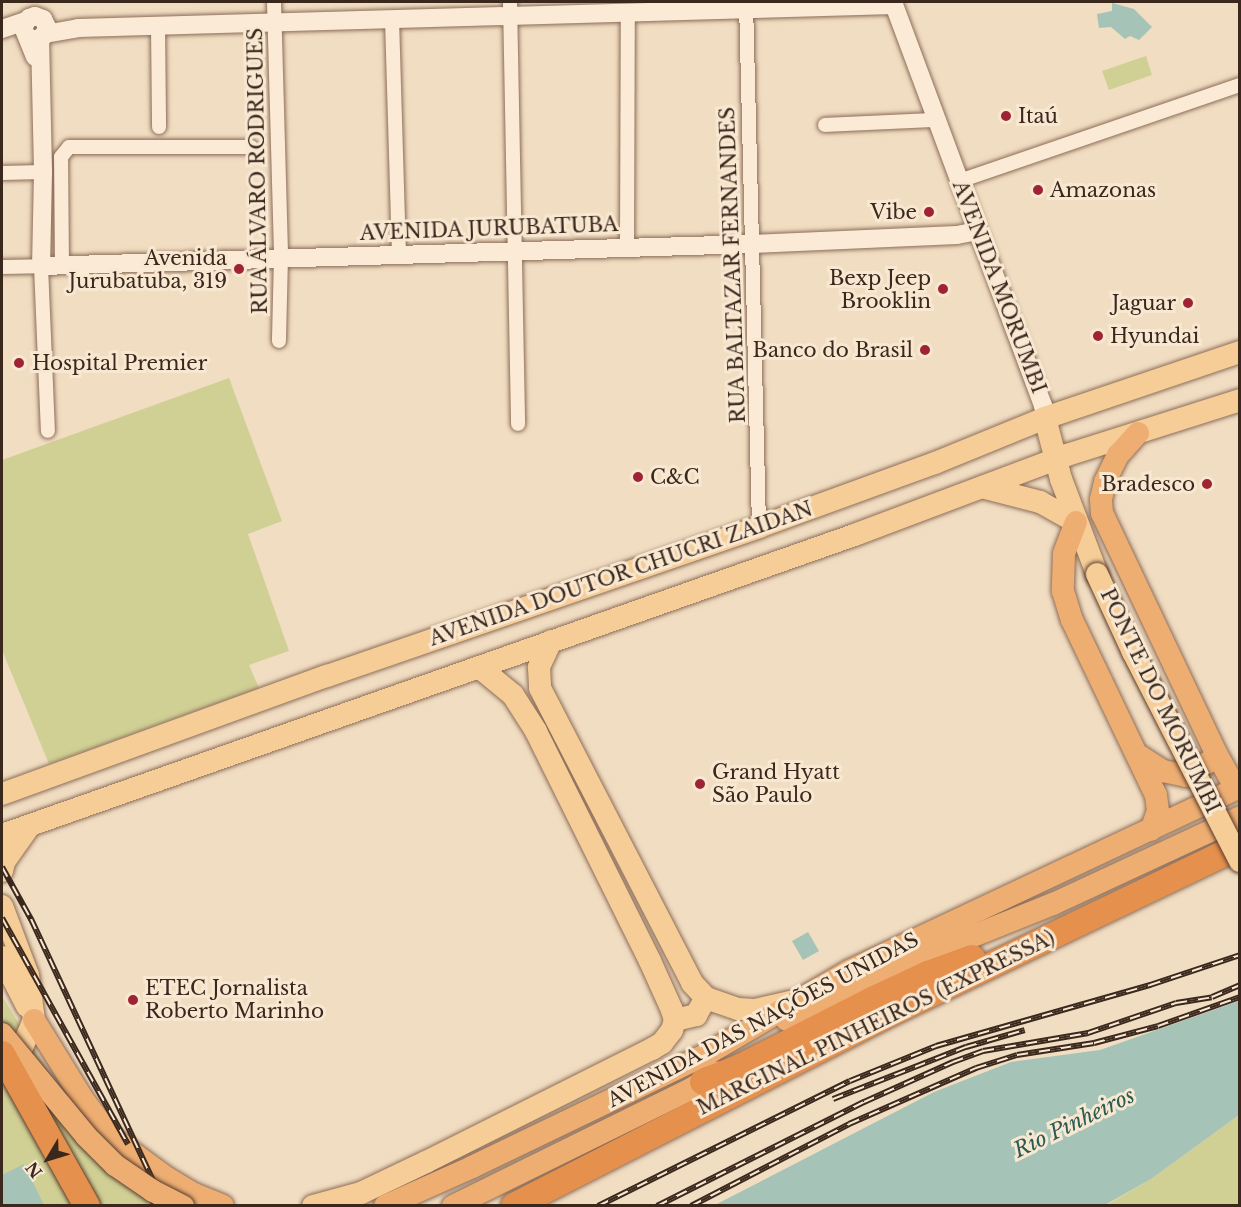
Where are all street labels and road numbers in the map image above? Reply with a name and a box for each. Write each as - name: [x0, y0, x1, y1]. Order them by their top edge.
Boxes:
- street label: RUA ÁLVARO RODRIGUES: [243, 27, 273, 315]
- street label: RUA BALTAZAR FERNANDES: [715, 106, 751, 424]
- street label: AVENIDA MORUMBI: [947, 177, 1051, 397]
- street label: AVENIDA JURUBATUBA: [359, 212, 619, 246]
- street label: AVENIDA DOUTOR CHUCRI ZAIDAN: [425, 497, 817, 651]
- street label: PONTE DO MORUMBI: [1095, 585, 1225, 817]
- street label: MARGINAL PINHEIROS (EXPRESSA): [693, 926, 1059, 1120]
- street label: AVENIDA DAS NAÇÕES UNIDAS: [603, 927, 923, 1113]

